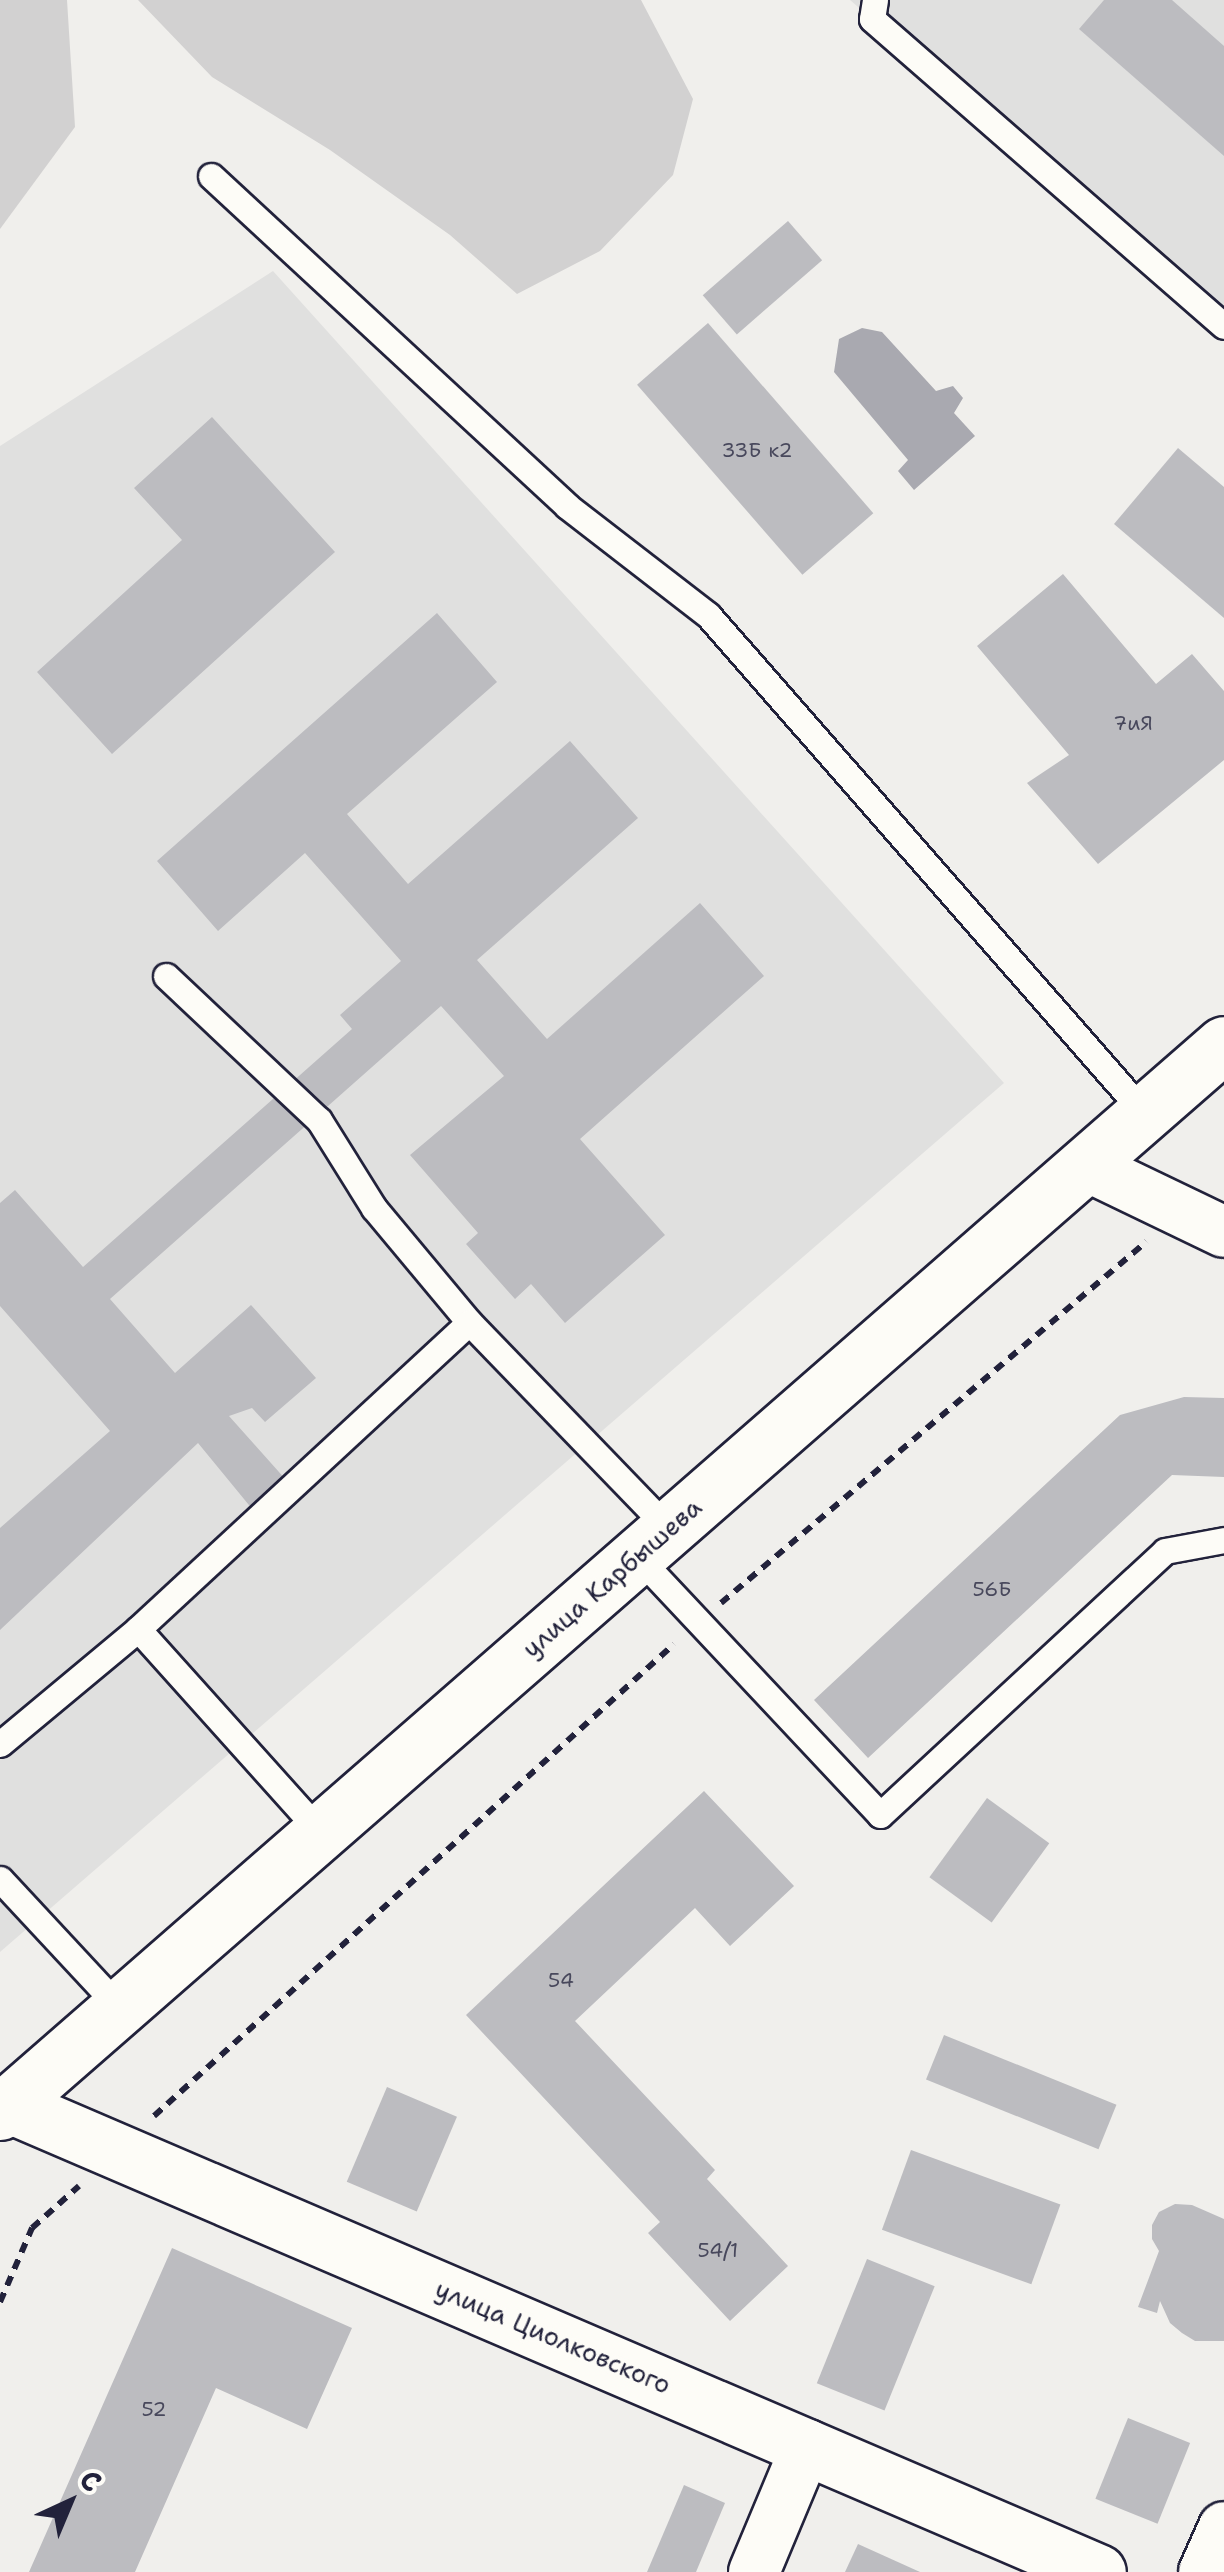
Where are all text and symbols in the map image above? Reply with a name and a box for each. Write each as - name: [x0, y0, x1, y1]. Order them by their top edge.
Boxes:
- house number: 33Б к2: [722, 438, 792, 462]
- house number: 7иЯ: [1113, 711, 1153, 735]
- street label: улица Карбышева: [516, 1492, 708, 1664]
- house number: 56Б: [972, 1577, 1012, 1601]
- house number: 54: [548, 1968, 574, 1992]
- house number: 54/1: [698, 2238, 738, 2262]
- street label: улица Циолковского: [431, 2274, 675, 2400]
- house number: 52: [141, 2397, 167, 2421]
- north arrow: [20, 2452, 120, 2552]
- text: С: [71, 2461, 110, 2500]

